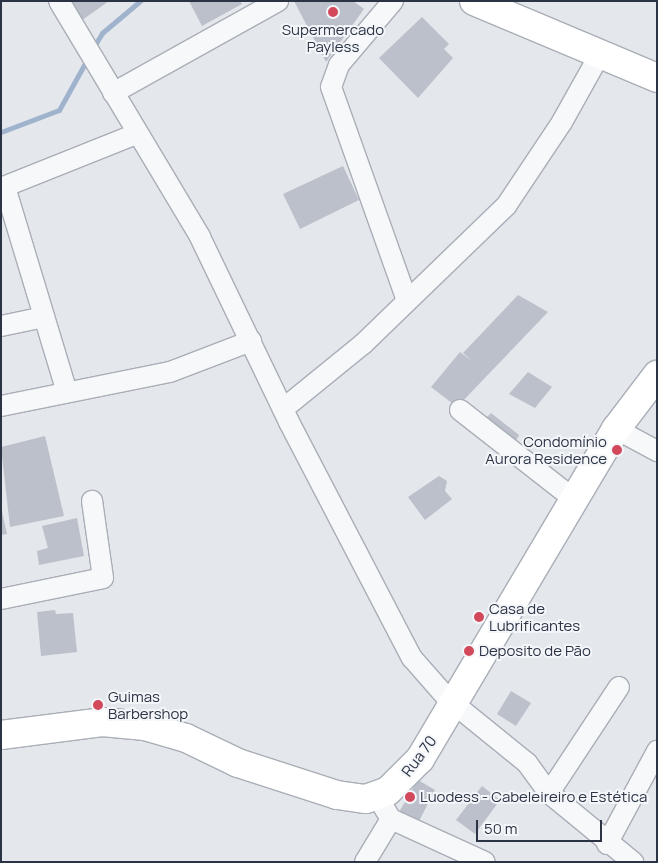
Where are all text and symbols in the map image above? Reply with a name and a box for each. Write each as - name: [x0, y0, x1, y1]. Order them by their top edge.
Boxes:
- marker: Supermercado Payless: [327, 6, 339, 18]
- place label: Supermercado Payless: [282, 20, 384, 55]
- place label: Condomínio Aurora Residence: [485, 432, 607, 467]
- marker: Condomínio Aurora Residence: [611, 444, 623, 456]
- place label: Casa de Lubrificantes: [489, 599, 580, 634]
- marker: Casa de Lubrificantes: [473, 611, 485, 623]
- place label: Deposito de Pão: [479, 642, 591, 660]
- marker: Deposito de Pão: [463, 645, 475, 657]
- place label: Guimas Barbershop: [108, 687, 188, 722]
- marker: Guimas Barbershop: [92, 699, 104, 711]
- street label: Rua 70: [398, 732, 440, 780]
- place label: Luodess - Cabeleireiro e Estética: [420, 788, 647, 806]
- marker: Luodess - Cabeleireiro e Estética: [404, 791, 416, 803]
- scale bar: [478, 810, 604, 842]
- text: 50 m: [484, 818, 518, 839]

